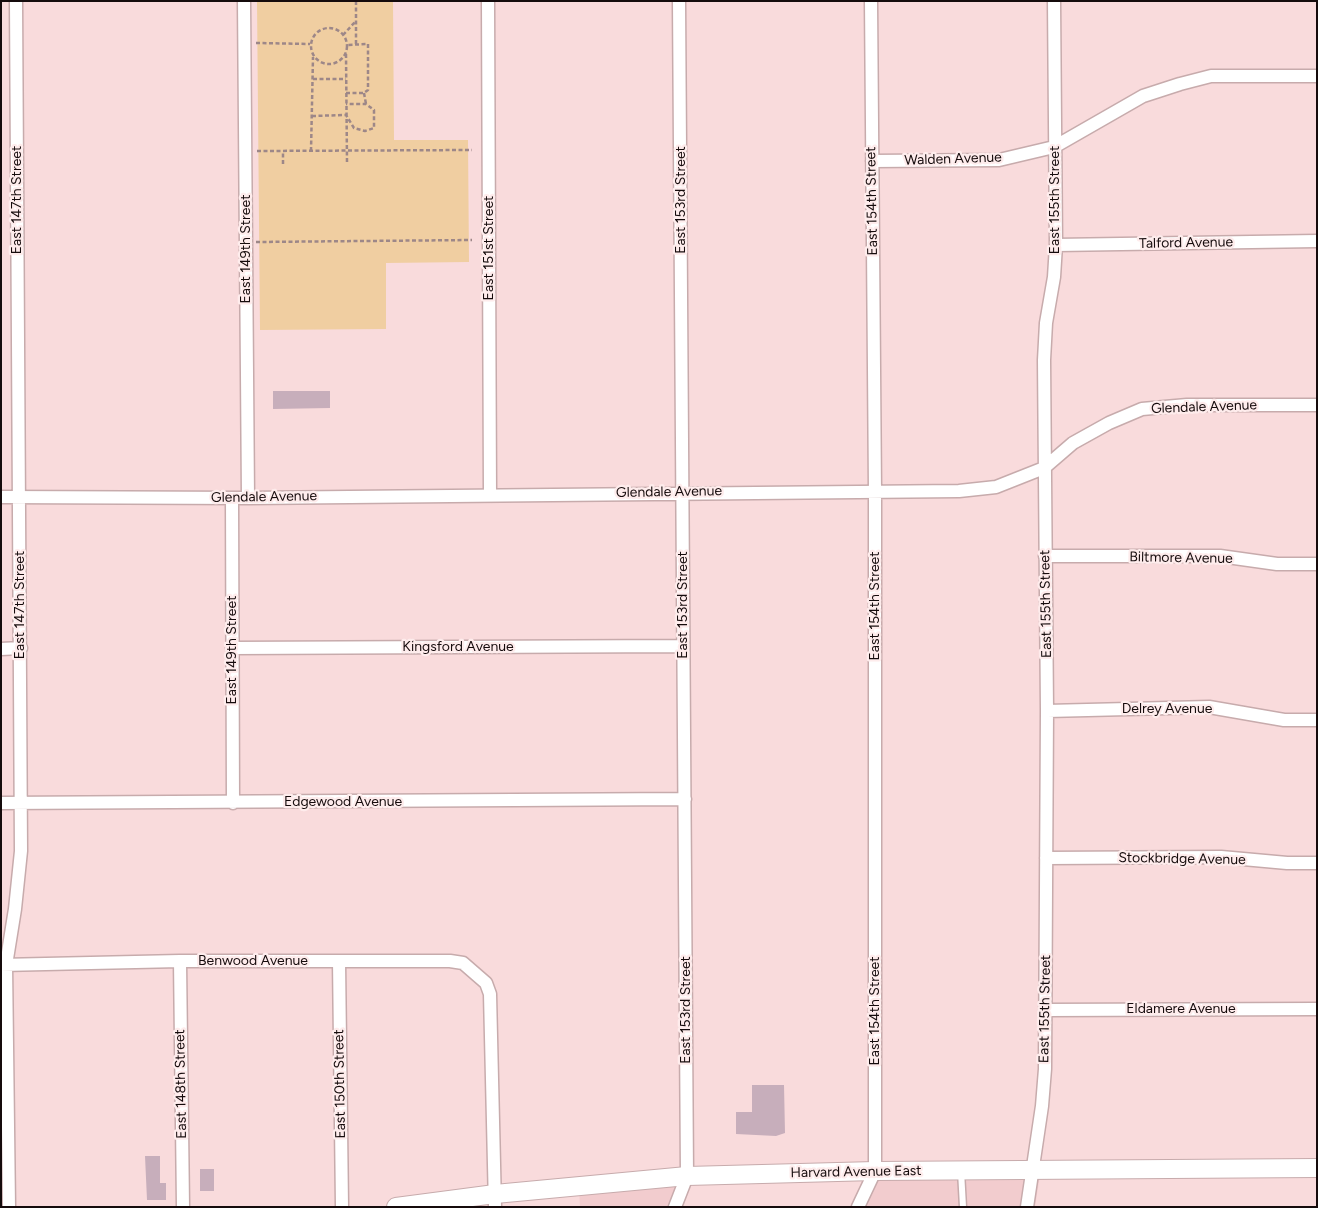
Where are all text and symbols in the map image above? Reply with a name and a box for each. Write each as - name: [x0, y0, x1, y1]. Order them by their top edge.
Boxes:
- street label: East 147th Street: [9, 146, 25, 254]
- street label: East 153rd Street: [673, 146, 689, 254]
- street label: East 154th Street: [863, 146, 881, 256]
- street label: East 155th Street: [1047, 146, 1063, 254]
- street label: Walden Avenue: [904, 149, 1002, 169]
- street label: East 149th Street: [238, 195, 254, 303]
- street label: East 151st Street: [481, 196, 497, 300]
- street label: Talford Avenue: [1139, 234, 1233, 252]
- street label: Glendale Avenue: [1151, 397, 1257, 417]
- street label: Glendale Avenue: [616, 483, 722, 501]
- street label: Glendale Avenue: [211, 488, 317, 506]
- street label: Biltmore Avenue: [1129, 549, 1233, 567]
- street label: East 155th Street: [1037, 550, 1055, 658]
- street label: East 147th Street: [12, 551, 28, 659]
- street label: East 153rd Street: [675, 551, 691, 659]
- street label: East 154th Street: [867, 552, 883, 660]
- street label: East 149th Street: [224, 596, 240, 704]
- street label: Kingsford Avenue: [402, 639, 514, 655]
- street label: Delrey Avenue: [1122, 701, 1212, 717]
- street label: Edgewood Avenue: [284, 794, 402, 810]
- street label: Stockbridge Avenue: [1118, 849, 1246, 869]
- street label: Benwood Avenue: [198, 953, 308, 969]
- street label: East 155th Street: [1036, 955, 1054, 1063]
- street label: East 153rd Street: [678, 956, 694, 1064]
- street label: East 154th Street: [867, 957, 883, 1065]
- street label: Eldamere Avenue: [1126, 1001, 1236, 1017]
- street label: East 148th Street: [172, 1029, 190, 1139]
- street label: East 150th Street: [331, 1029, 349, 1139]
- street label: Harvard Avenue East: [790, 1162, 922, 1182]

